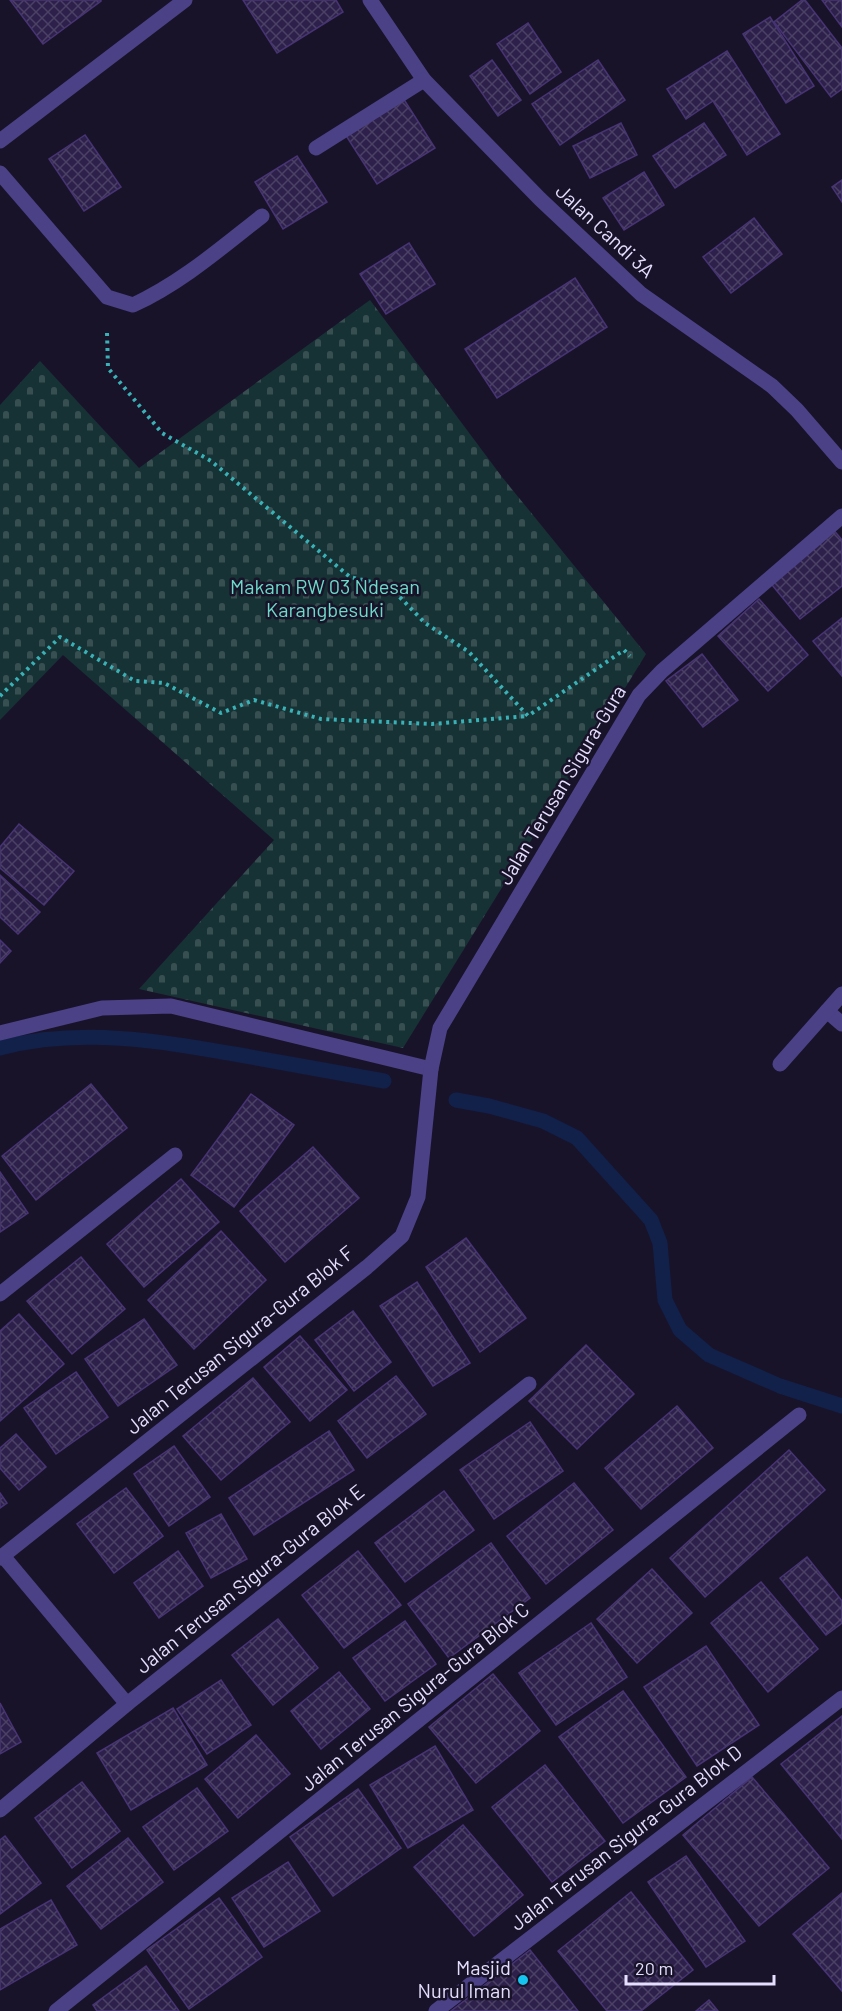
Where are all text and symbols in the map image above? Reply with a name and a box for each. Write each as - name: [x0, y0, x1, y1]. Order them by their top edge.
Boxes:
- street label: Jalan Candi 3A: [551, 178, 660, 282]
- park label: Makam RW 03 Ndesan Karangbesuki: [230, 574, 420, 621]
- street label: Jalan Terusan Sigura-Gura: [492, 680, 630, 889]
- street label: Jalan Terusan Sigura-Gura Blok F: [121, 1240, 358, 1439]
- street label: Jalan Terusan Sigura-Gura Blok E: [130, 1479, 368, 1678]
- street label: Jalan Terusan Sigura-Gura Blok C: [295, 1597, 533, 1796]
- street label: Jalan Terusan Sigura-Gura Blok D: [505, 1739, 746, 1935]
- scale bar: [626, 1948, 774, 1986]
- place label: Masjid Nurul Iman: [417, 1955, 511, 2002]
- text: 20 m: [635, 1957, 673, 1979]
- marker: Masjid Nurul Iman: [516, 1973, 530, 1987]

